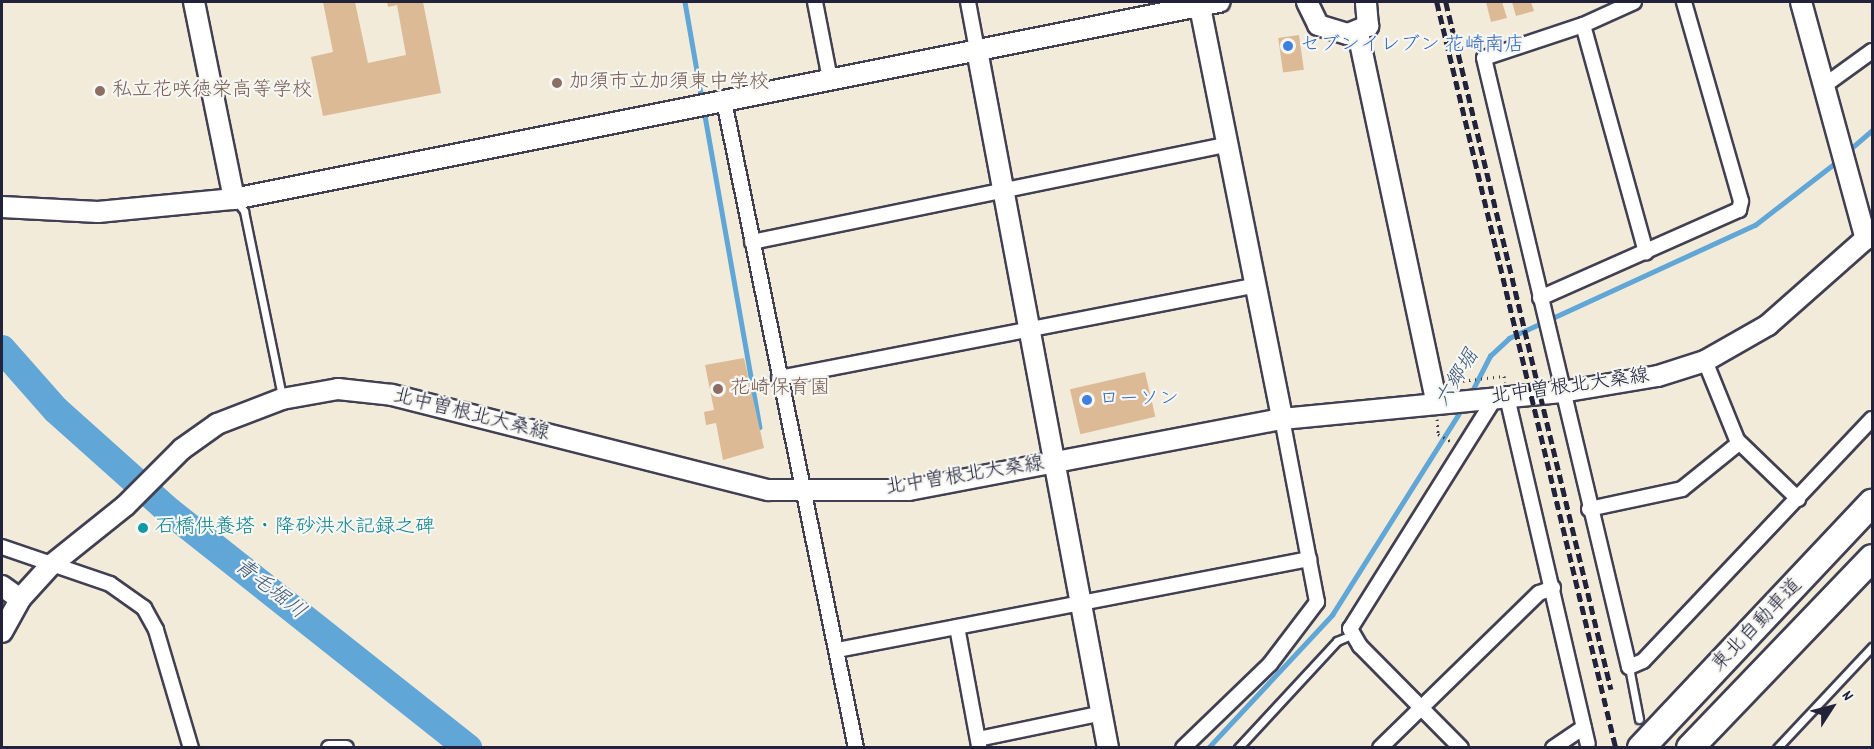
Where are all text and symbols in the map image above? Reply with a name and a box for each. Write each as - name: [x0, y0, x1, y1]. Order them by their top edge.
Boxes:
- place label: セブンイレブン 花崎南店: [1300, 34, 1525, 58]
- marker: セブンイレブン 花崎南店: [1281, 39, 1295, 53]
- place label: 加須市立加須東中学校: [569, 71, 769, 95]
- marker: 加須市立加須東中学校: [550, 76, 564, 90]
- place label: 私立花咲徳栄高等学校: [112, 79, 312, 103]
- marker: 私立花咲徳栄高等学校: [93, 84, 107, 98]
- water label: 六郷堀: [1431, 346, 1485, 412]
- street label: 北中曽根北大桑線: [1489, 365, 1651, 411]
- place label: 花崎保育園: [730, 377, 830, 401]
- marker: 花崎保育園: [711, 382, 725, 396]
- street label: 北中曽根北大桑線: [390, 385, 552, 447]
- place label: ローソン: [1099, 388, 1179, 412]
- marker: ローソン: [1080, 393, 1094, 407]
- street label: 北中曽根北大桑線: [884, 453, 1046, 501]
- place label: 石橋供養塔・降砂洪水記録之碑: [155, 516, 435, 540]
- marker: 石橋供養塔・降砂洪水記録之碑: [136, 521, 150, 535]
- water label: 青毛堀川: [228, 554, 310, 626]
- street label: 東北自動車道: [1708, 575, 1808, 677]
- north arrow: [1802, 677, 1862, 737]
- text: N: [1835, 686, 1859, 706]

